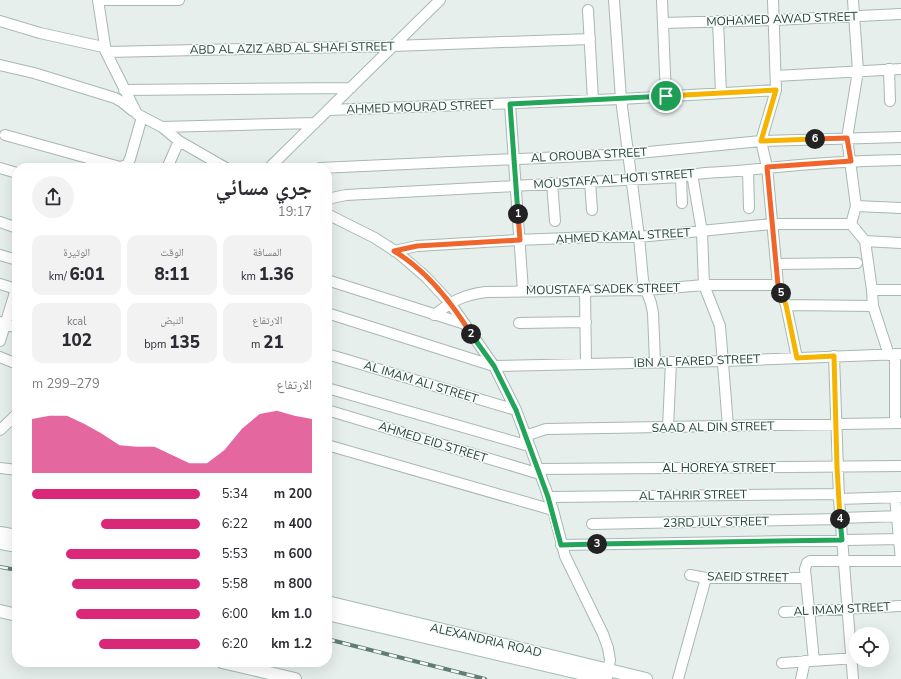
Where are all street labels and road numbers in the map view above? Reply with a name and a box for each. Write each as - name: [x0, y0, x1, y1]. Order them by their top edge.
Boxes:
- street label: MOHAMED AWAD STREET: [706, 8, 859, 30]
- street label: ABD AL AZIZ ABD AL SHAFI STREET: [189, 38, 395, 58]
- street label: AHMED MOURAD STREET: [346, 96, 495, 118]
- street label: AL OROUBA STREET: [530, 144, 649, 166]
- street label: MOUSTAFA AL HOTI STREET: [533, 165, 696, 193]
- street label: AHMED KAMAL STREET: [555, 224, 692, 248]
- street label: MOUSTAFA SADEK STREET: [526, 280, 681, 298]
- street label: IBN AL FARED STREET: [633, 351, 761, 371]
- street label: AL IMAM ALI STREET: [362, 357, 481, 407]
- street label: AHMED EID STREET: [377, 418, 490, 466]
- street label: SAAD AL DIN STREET: [652, 418, 775, 436]
- street label: AL HOREYA STREET: [662, 460, 776, 476]
- street label: AL TAHRIR STREET: [639, 486, 748, 504]
- street label: 23RD JULY STREET: [663, 513, 770, 531]
- street label: SAEID STREET: [707, 568, 790, 586]
- street label: AL IMAM STREET: [793, 598, 892, 620]
- street label: ALEXANDRIA ROAD: [429, 619, 543, 661]

